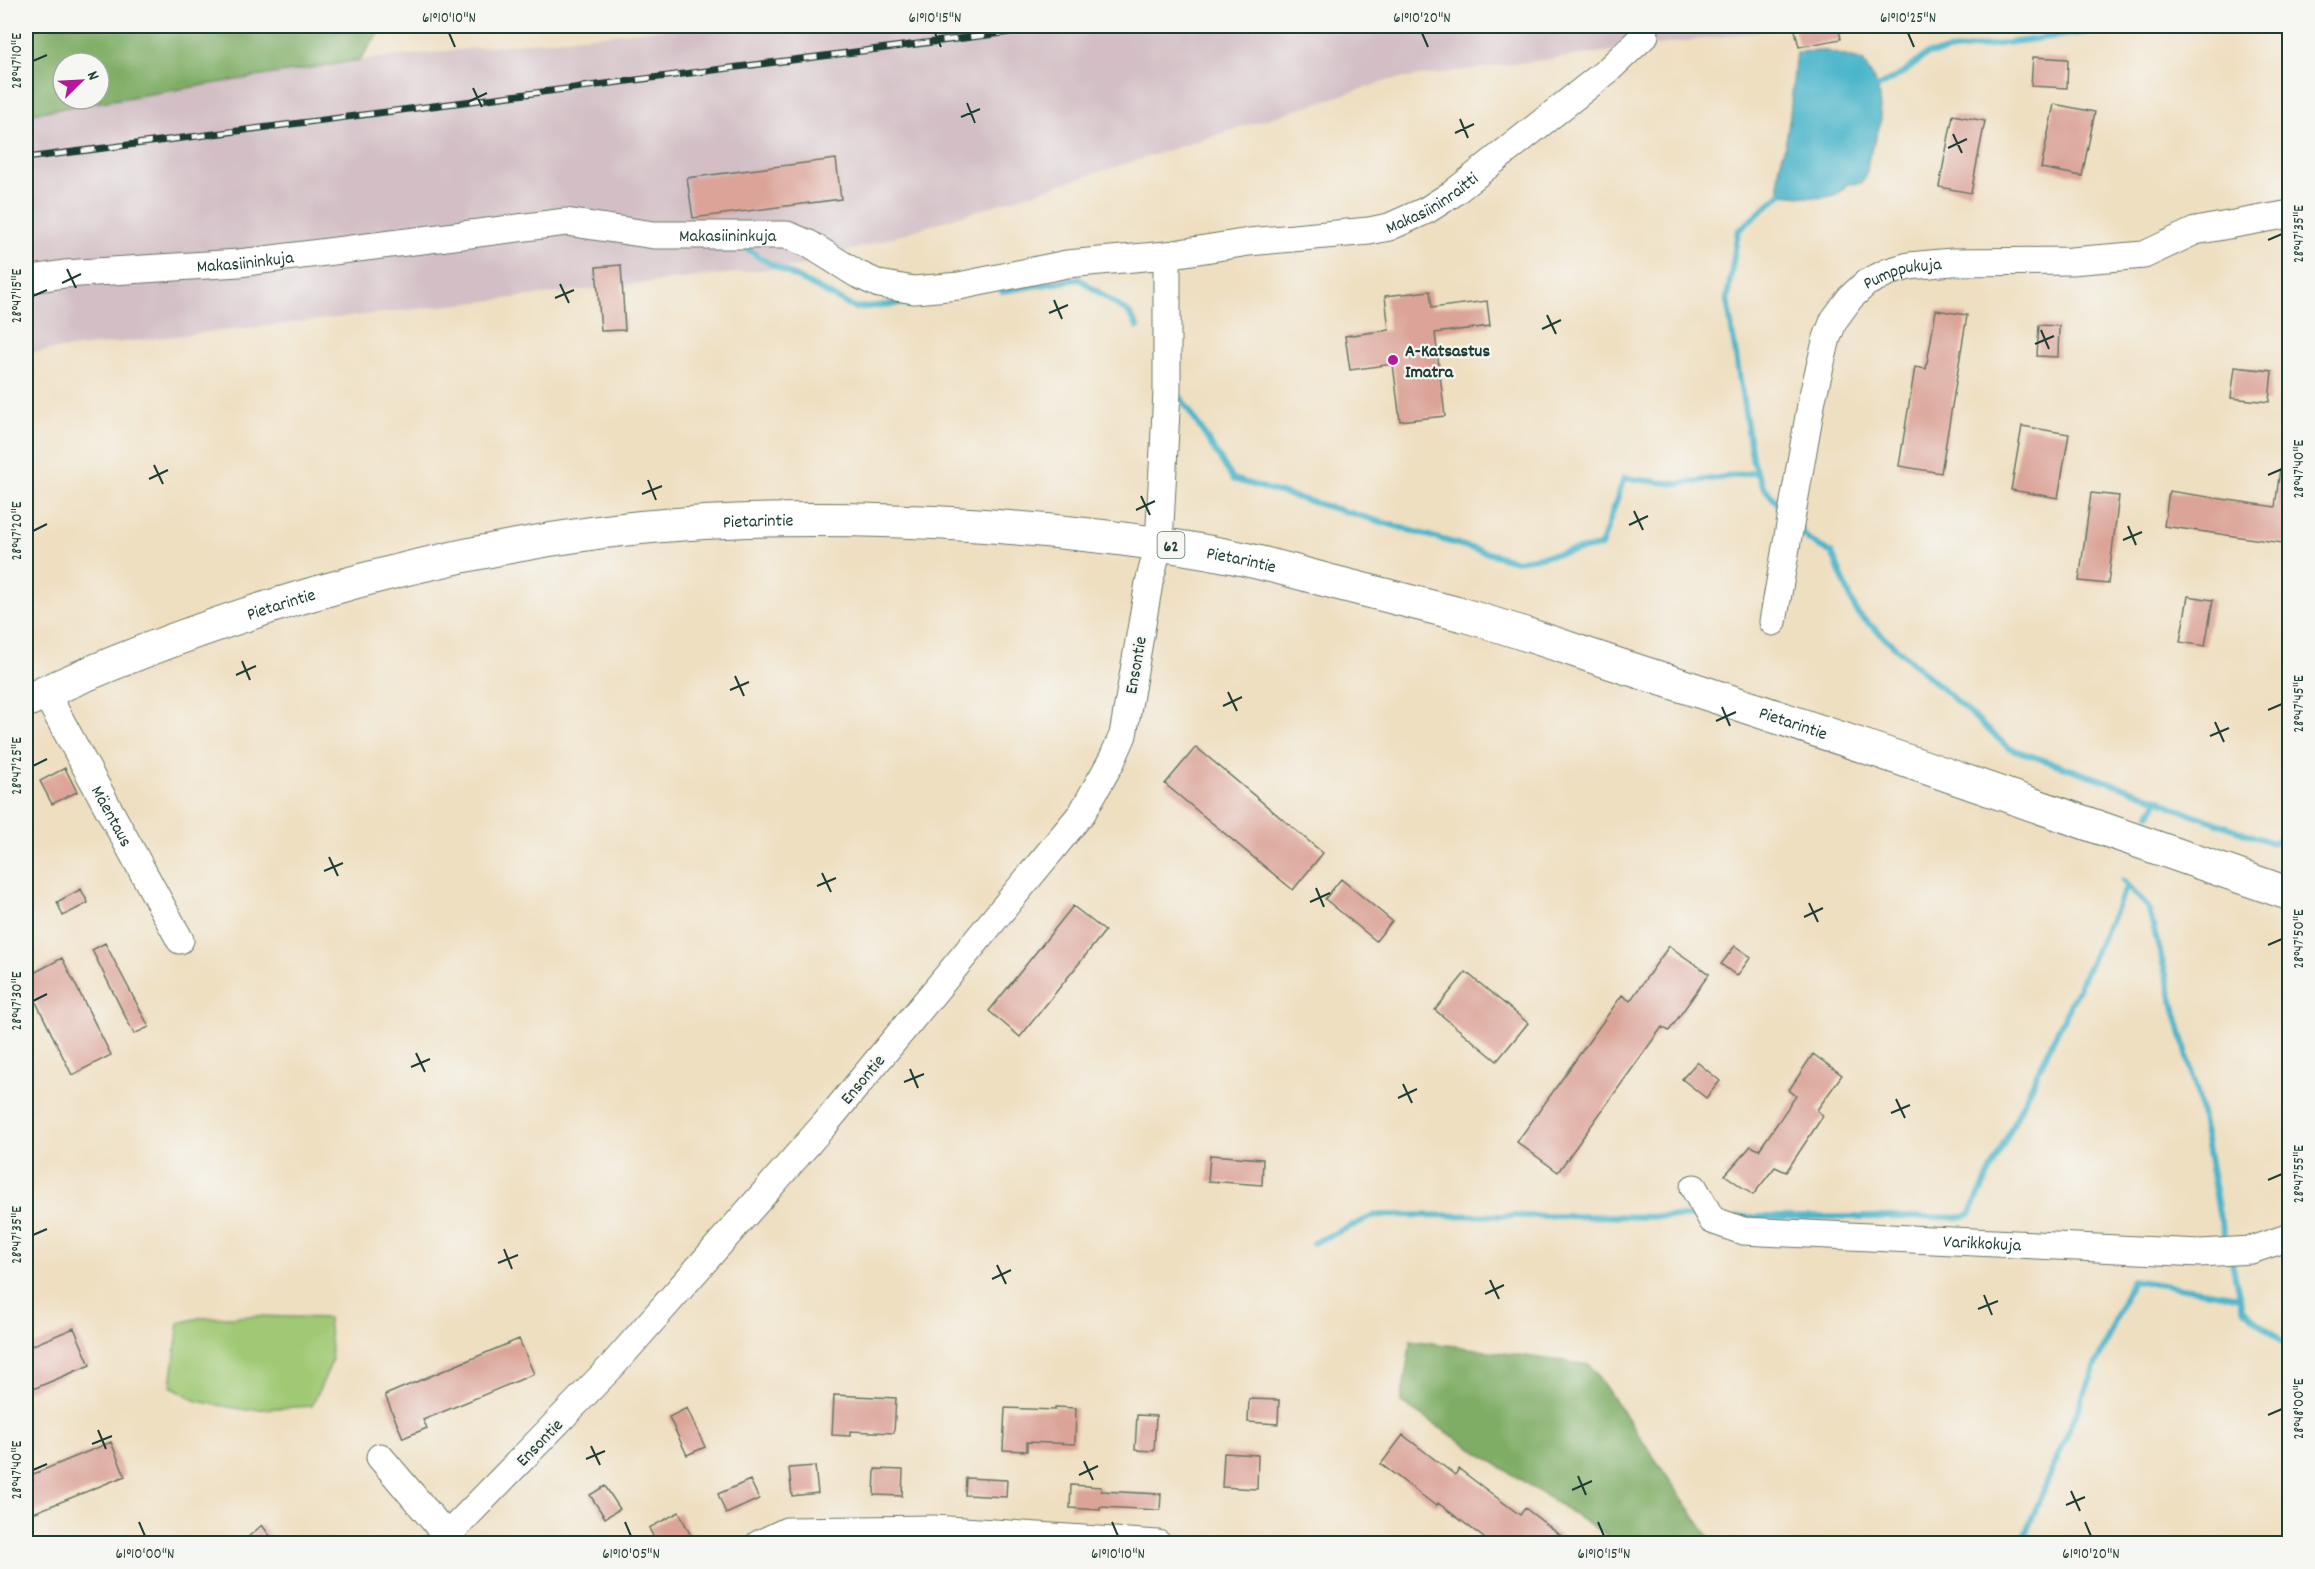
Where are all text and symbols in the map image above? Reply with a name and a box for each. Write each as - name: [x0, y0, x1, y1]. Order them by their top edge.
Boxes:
- text: 61°10'10"N: [422, 8, 476, 30]
- text: 61°10'15"N: [909, 8, 961, 30]
- text: 61°10'20"N: [1393, 8, 1451, 30]
- text: 61°10'25"N: [1880, 8, 1936, 30]
- text: 28°47'10"E: [7, 33, 29, 89]
- north arrow: [51, 51, 111, 111]
- text: N: [80, 68, 105, 84]
- street label: Makasiininraitti: [1382, 168, 1485, 242]
- text: 28°47'35"E: [2289, 205, 2311, 263]
- street label: Makasiininkuja: [679, 225, 777, 250]
- street label: Makasiininkuja: [196, 246, 296, 281]
- street label: Pumppukuja: [1860, 253, 1943, 297]
- text: 28°47'15"E: [7, 268, 29, 323]
- place label: A-Katsastus Imatra: [1405, 340, 1490, 386]
- marker: A-Katsastus Imatra: [1386, 353, 1400, 367]
- text: 28°47'40"E: [2289, 439, 2311, 498]
- text: 28°47'20"E: [7, 501, 29, 561]
- street label: Pietarintie: [722, 509, 794, 536]
- road number: 62: [1158, 532, 1184, 558]
- street label: Pietarintie: [1204, 542, 1279, 581]
- street label: Pietarintie: [244, 584, 319, 628]
- street label: Ensontie: [1120, 635, 1155, 696]
- text: 28°47'45"E: [2289, 675, 2311, 733]
- street label: Pietarintie: [1755, 702, 1830, 748]
- text: 28°47'25"E: [7, 737, 29, 795]
- street label: Mäentaus: [83, 782, 137, 852]
- text: 28°47'50"E: [2289, 909, 2311, 969]
- text: 28°47'30"E: [7, 971, 29, 1031]
- street label: Ensontie: [836, 1050, 892, 1111]
- text: 28°47'55"E: [2289, 1145, 2311, 1203]
- text: 28°47'35"E: [7, 1206, 29, 1264]
- street label: Varikkokuja: [1942, 1231, 2022, 1259]
- text: 28°48'00"E: [2289, 1378, 2311, 1440]
- street label: Ensontie: [512, 1414, 570, 1473]
- text: 28°47'40"E: [7, 1440, 29, 1499]
- text: 61°10'00"N: [116, 1544, 174, 1566]
- text: 61°10'05"N: [602, 1544, 660, 1566]
- text: 61°10'10"N: [1091, 1544, 1145, 1566]
- text: 61°10'15"N: [1578, 1544, 1630, 1566]
- text: 61°10'20"N: [2062, 1544, 2120, 1566]

